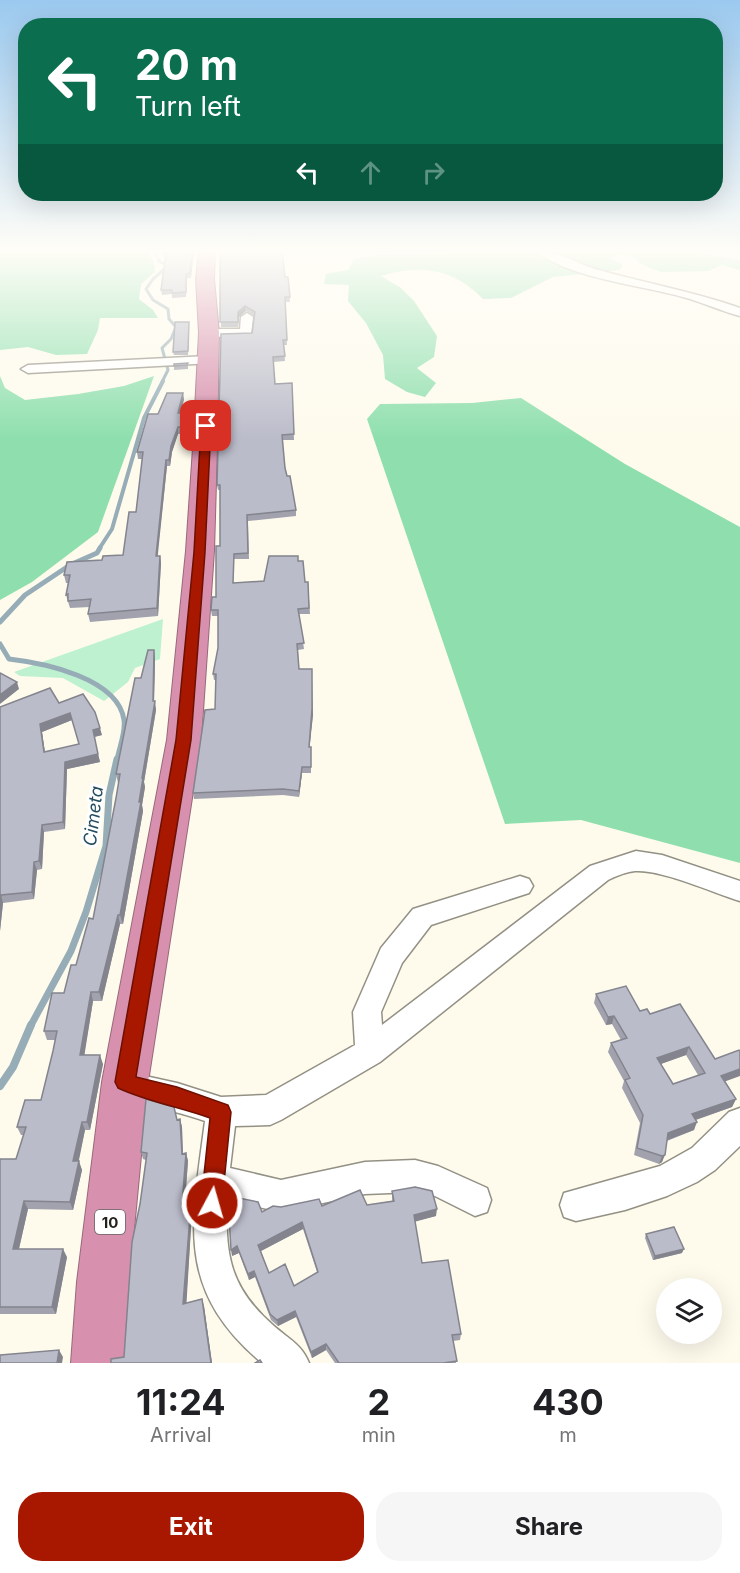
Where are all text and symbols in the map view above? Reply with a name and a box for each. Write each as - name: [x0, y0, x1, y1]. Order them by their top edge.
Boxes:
- text: 20 m: [135, 39, 238, 90]
- icon: left: [36, 42, 114, 120]
- text: Turn left: [135, 90, 241, 123]
- icon: left: [291, 156, 324, 189]
- icon: ahead: [354, 156, 387, 189]
- icon: right: [417, 156, 450, 189]
- pin: [180, 400, 231, 451]
- icon: arrive: [189, 409, 222, 442]
- water label: Cimeta: [79, 785, 107, 847]
- position arrow: [180, 1171, 244, 1235]
- road number: 10: [95, 1210, 125, 1234]
- map controls: [656, 1278, 722, 1344]
- button: layers: [656, 1278, 722, 1344]
- text: 11:24: [136, 1380, 226, 1424]
- text: 2: [367, 1380, 390, 1424]
- text: 430: [532, 1380, 604, 1424]
- text: Arrival: [150, 1423, 212, 1447]
- text: min: [362, 1423, 396, 1447]
- text: m: [559, 1423, 577, 1447]
- button: Exit: [18, 1492, 364, 1561]
- button: Share: [376, 1492, 722, 1561]

